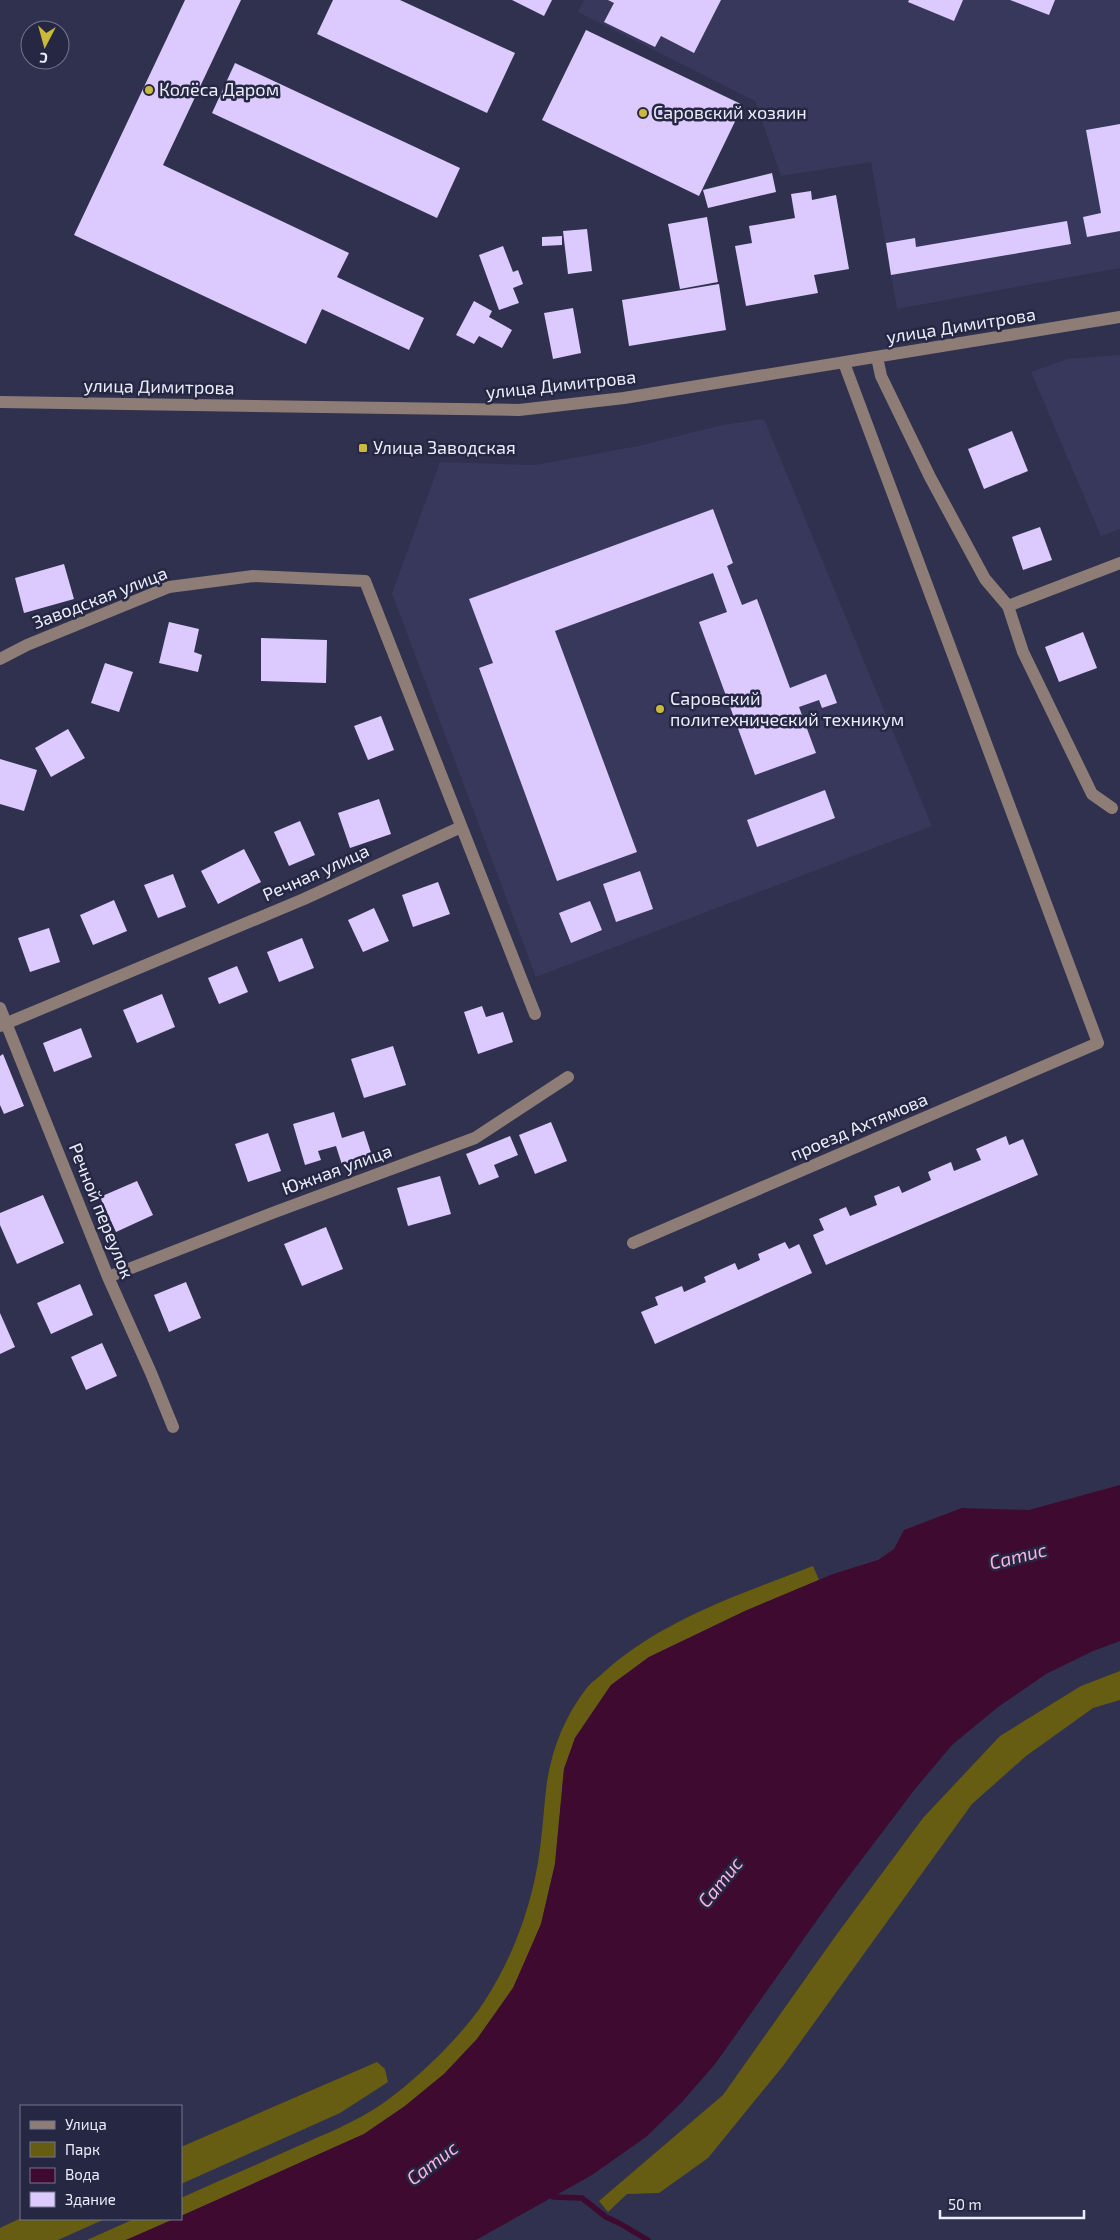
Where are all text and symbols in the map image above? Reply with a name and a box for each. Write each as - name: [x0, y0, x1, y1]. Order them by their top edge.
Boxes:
- north arrow: [20, 20, 70, 70]
- text: С: [39, 50, 49, 67]
- place label: Колёса Даром: [159, 78, 279, 100]
- marker: Колёса Даром: [143, 84, 155, 96]
- place label: Саровский хозяин: [653, 101, 807, 123]
- marker: Саровский хозяин: [637, 107, 649, 119]
- street label: улица Димитрова: [885, 302, 1037, 348]
- street label: улица Димитрова: [485, 365, 637, 403]
- street label: улица Димитрова: [83, 374, 235, 398]
- place label: Улица Заводская: [373, 436, 516, 458]
- marker: Улица Заводская: [357, 442, 369, 454]
- street label: Заводская улица: [29, 561, 170, 633]
- place label: Саровский политехнический техникум: [670, 687, 904, 730]
- marker: Саровский политехнический техникум: [654, 703, 666, 715]
- street label: Речная улица: [259, 839, 372, 905]
- street label: проезд Ахтямова: [787, 1087, 931, 1165]
- street label: Южная улица: [279, 1139, 395, 1199]
- street label: Речной переулок: [65, 1140, 139, 1282]
- water label: Сатис: [987, 1537, 1049, 1574]
- water label: Сатис: [692, 1852, 747, 1912]
- legend: [20, 2105, 182, 2220]
- text: Улица: [65, 2115, 107, 2133]
- water label: Сатис: [401, 2136, 462, 2189]
- text: Парк: [65, 2140, 100, 2158]
- text: Вода: [65, 2165, 100, 2183]
- scale bar: [940, 2188, 1084, 2220]
- text: Здание: [65, 2190, 116, 2208]
- text: 50 m: [948, 2195, 982, 2213]

